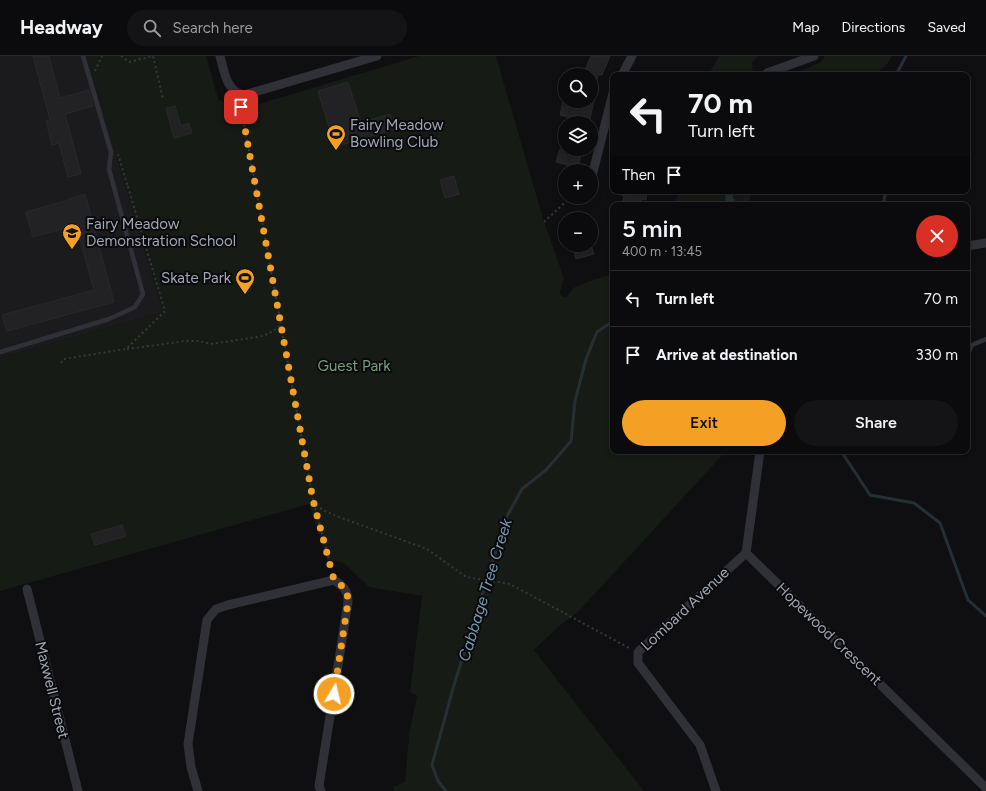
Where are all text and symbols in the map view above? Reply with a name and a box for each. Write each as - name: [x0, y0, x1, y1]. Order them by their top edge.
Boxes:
- search box: [127, 10, 407, 46]
- text: Headway: [20, 16, 103, 39]
- icon: search: [141, 17, 163, 39]
- text: Search here: [173, 19, 253, 37]
- text: Map: [792, 19, 820, 36]
- text: Directions: [842, 19, 905, 36]
- text: Saved: [927, 19, 966, 36]
- map controls: [558, 68, 598, 252]
- button: search: [558, 68, 598, 108]
- text: 70 m: [688, 86, 753, 120]
- icon: left: [622, 88, 674, 140]
- pin: [224, 90, 258, 124]
- icon: arrive: [230, 96, 252, 118]
- place label: Fairy Meadow Bowling Club: [350, 116, 444, 151]
- button: layers: [558, 116, 598, 156]
- text: Turn left: [688, 120, 755, 142]
- sports icon: Fairy Meadow Bowling Club: [325, 123, 347, 151]
- button: +: [558, 164, 598, 204]
- icon: arrive: [663, 164, 685, 186]
- text: Then: [622, 166, 655, 184]
- button: −: [558, 212, 598, 252]
- text: 5 min: [622, 214, 682, 243]
- place label: Fairy Meadow Demonstration School: [86, 215, 236, 250]
- button: close: [916, 215, 958, 257]
- school or university icon: Fairy Meadow Demonstration School: [61, 222, 83, 250]
- text: 400 m · 13:45: [622, 244, 702, 259]
- sports icon: Skate Park: [234, 267, 256, 295]
- place label: Skate Park: [161, 269, 232, 287]
- icon: left: [622, 288, 644, 310]
- text: Turn left: [656, 290, 714, 308]
- text: 70 m: [924, 290, 958, 308]
- icon: arrive: [622, 344, 644, 366]
- text: Arrive at destination: [656, 346, 797, 364]
- text: 330 m: [916, 346, 958, 364]
- park label: Guest Park: [318, 357, 391, 375]
- button: Exit: [622, 400, 786, 446]
- button: Share: [794, 400, 958, 446]
- water label: Cabbage Tree Creek: [454, 515, 516, 664]
- street label: Lombard Avenue: [637, 564, 733, 654]
- street label: Hopewood Crescent: [772, 579, 886, 689]
- street label: Maxwell Street: [31, 640, 73, 741]
- position arrow: [313, 673, 355, 715]

